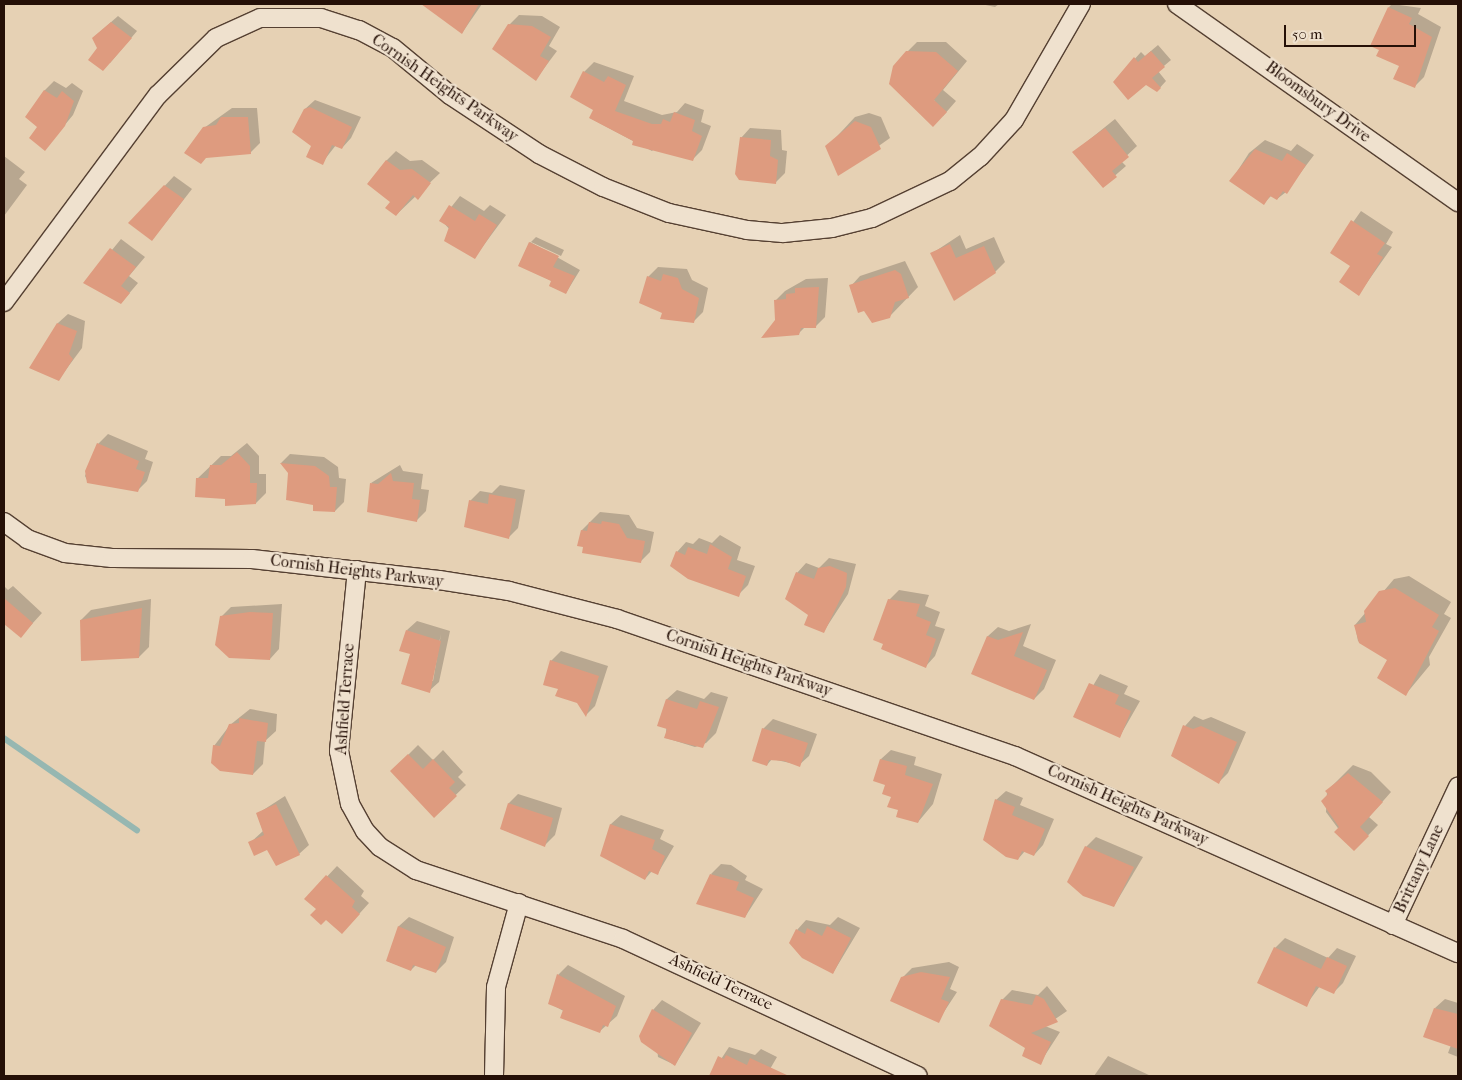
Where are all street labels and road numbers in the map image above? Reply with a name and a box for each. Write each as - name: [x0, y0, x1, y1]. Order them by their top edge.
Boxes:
- street label: Cornish Heights Parkway: [368, 30, 522, 146]
- street label: Bloomsbury Drive: [1262, 57, 1374, 147]
- street label: Cornish Heights Parkway: [269, 551, 445, 591]
- street label: Cornish Heights Parkway: [663, 626, 835, 700]
- street label: Ashfield Terrace: [332, 643, 358, 755]
- street label: Cornish Heights Parkway: [1044, 761, 1212, 849]
- street label: Brittany Lane: [1390, 822, 1448, 916]
- street label: Ashfield Terrace: [666, 950, 776, 1014]

